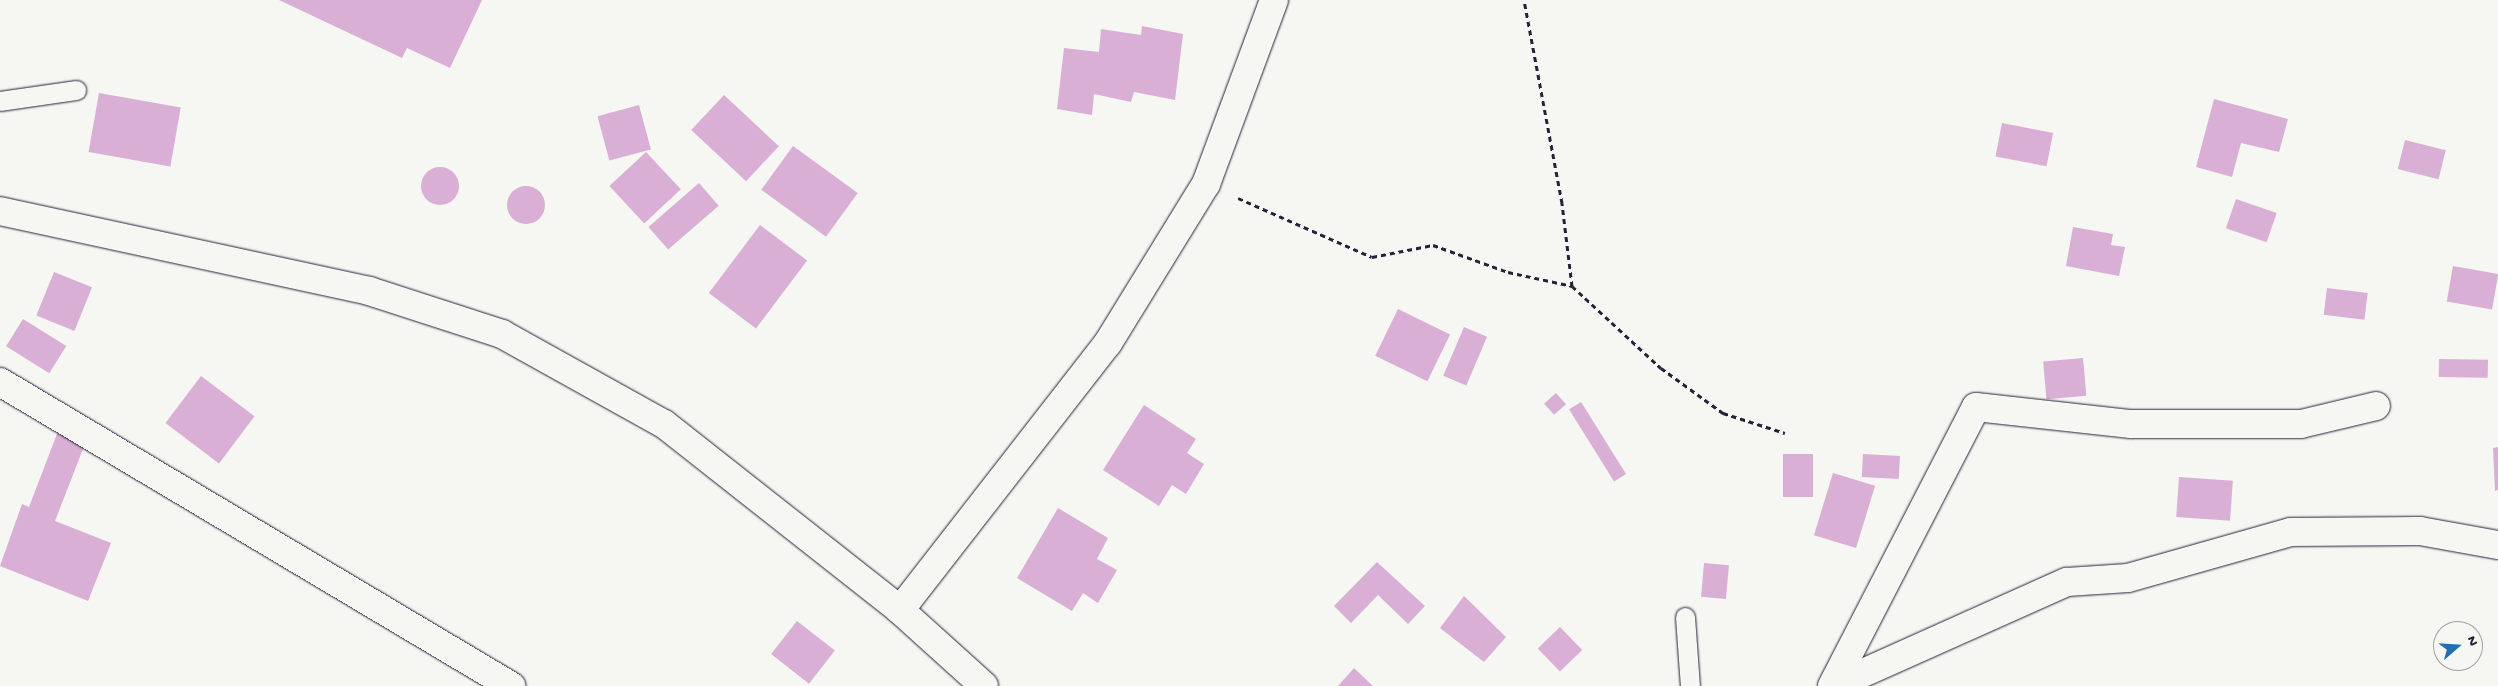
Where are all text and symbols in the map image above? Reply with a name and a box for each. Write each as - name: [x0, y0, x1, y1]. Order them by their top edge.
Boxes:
- north arrow: [2433, 621, 2483, 671]
- text: N: [2462, 634, 2481, 648]

